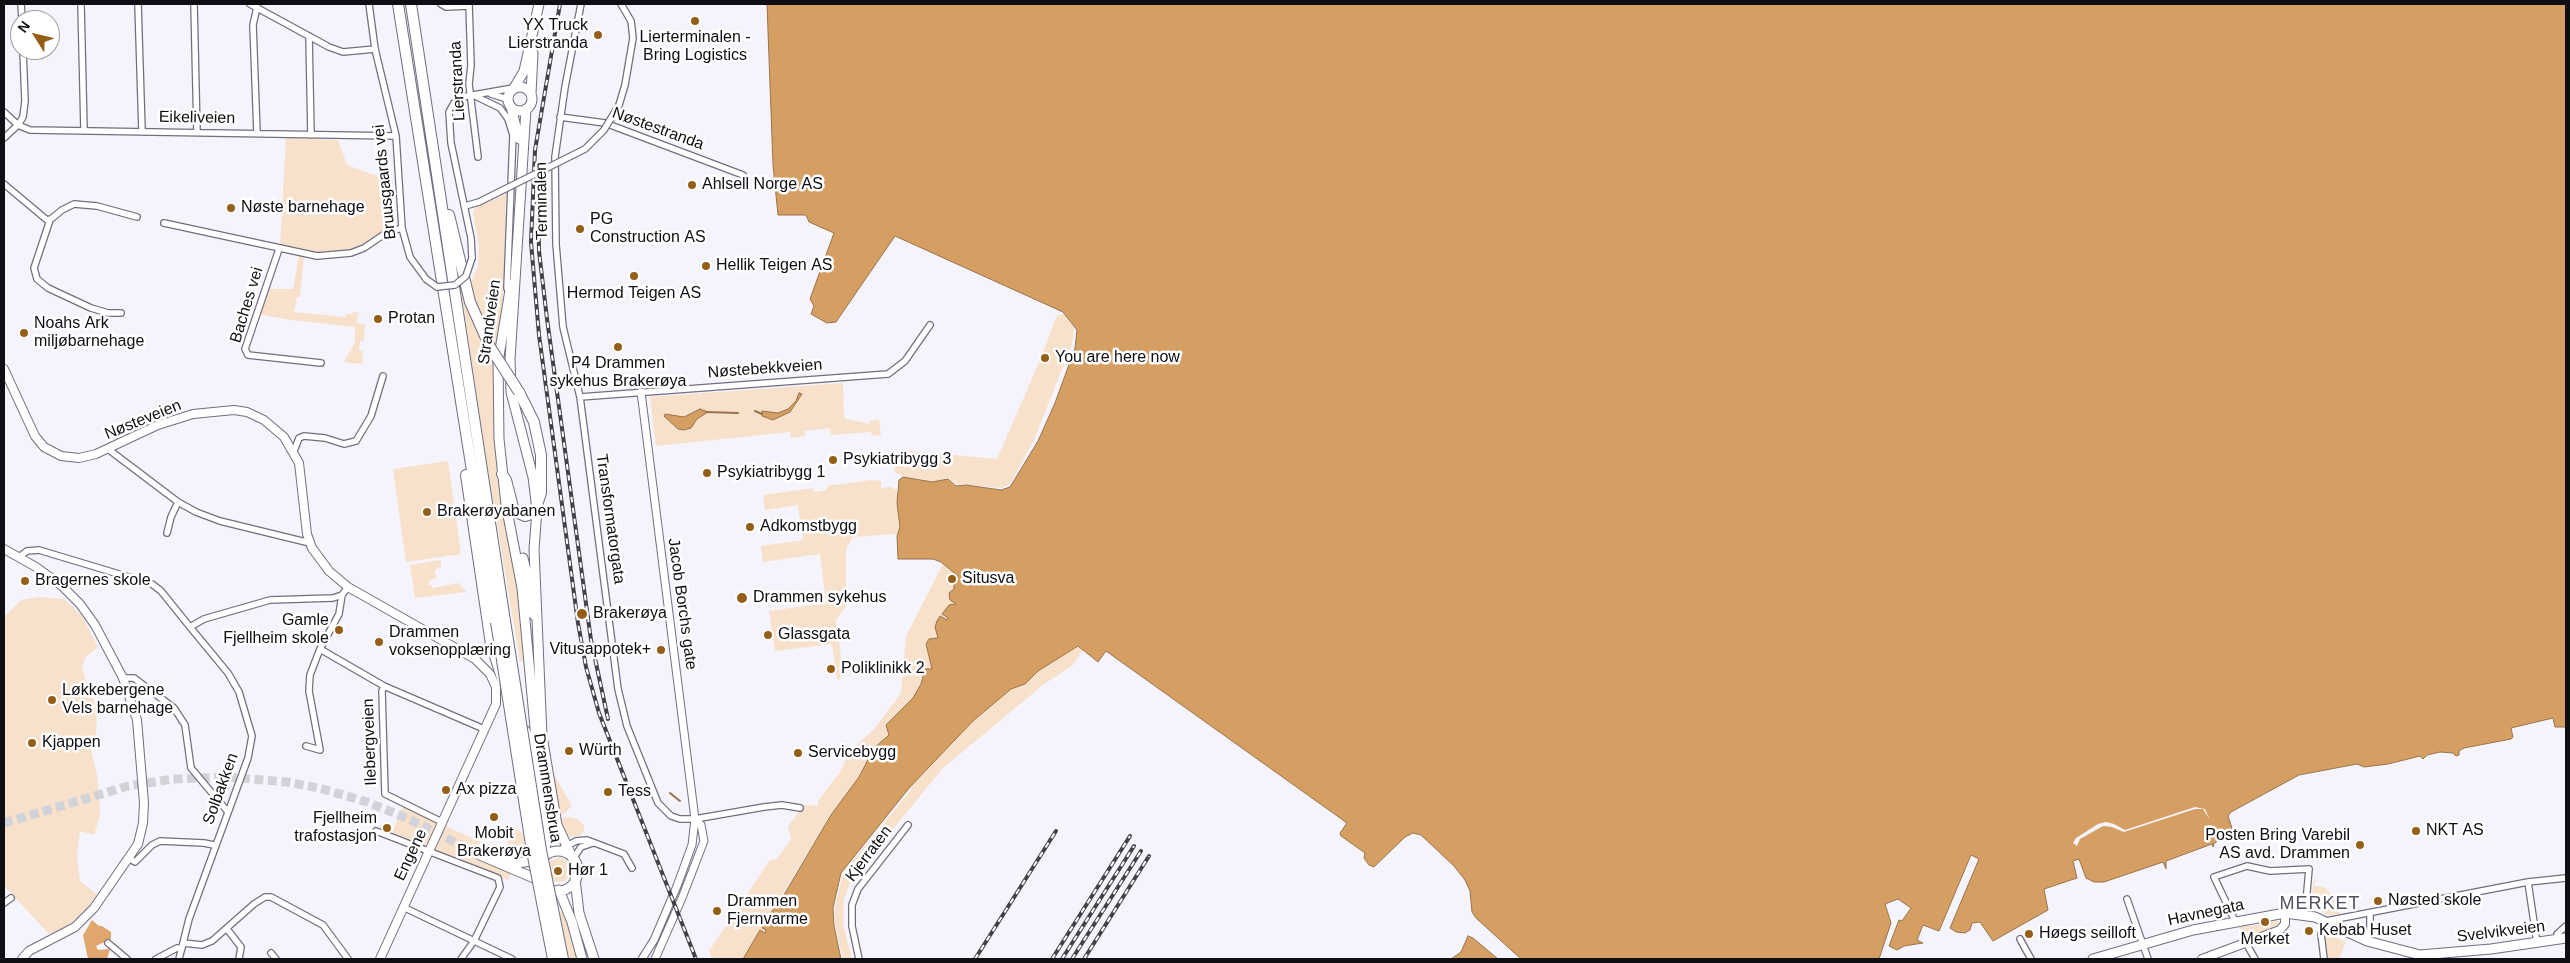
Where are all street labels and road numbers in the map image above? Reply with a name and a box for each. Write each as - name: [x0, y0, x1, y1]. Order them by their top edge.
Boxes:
- street label: Lierstranda: [446, 41, 470, 121]
- street label: Nøstestranda: [610, 104, 706, 154]
- street label: Eikeliveien: [159, 108, 235, 128]
- street label: Bruusgaards vei: [369, 124, 401, 240]
- street label: Terminalen: [532, 162, 552, 240]
- street label: Baches vei: [226, 265, 268, 345]
- street label: Strandveien: [475, 278, 505, 366]
- street label: Nøstebekkveien: [707, 355, 823, 383]
- street label: Nøsteveien: [102, 396, 184, 444]
- street label: Transformatorgata: [591, 453, 629, 585]
- street label: Jacob Borchs gate: [663, 537, 701, 671]
- street label: Ilebergveien: [359, 698, 381, 786]
- street label: Drammensbrua: [529, 732, 565, 844]
- street label: Solbakken: [199, 751, 243, 827]
- street label: Kjerraten: [842, 822, 896, 886]
- street label: Engene: [391, 826, 431, 884]
- street label: Havnegata: [2166, 896, 2246, 930]
- street label: Svelvikveien: [2456, 917, 2546, 947]

